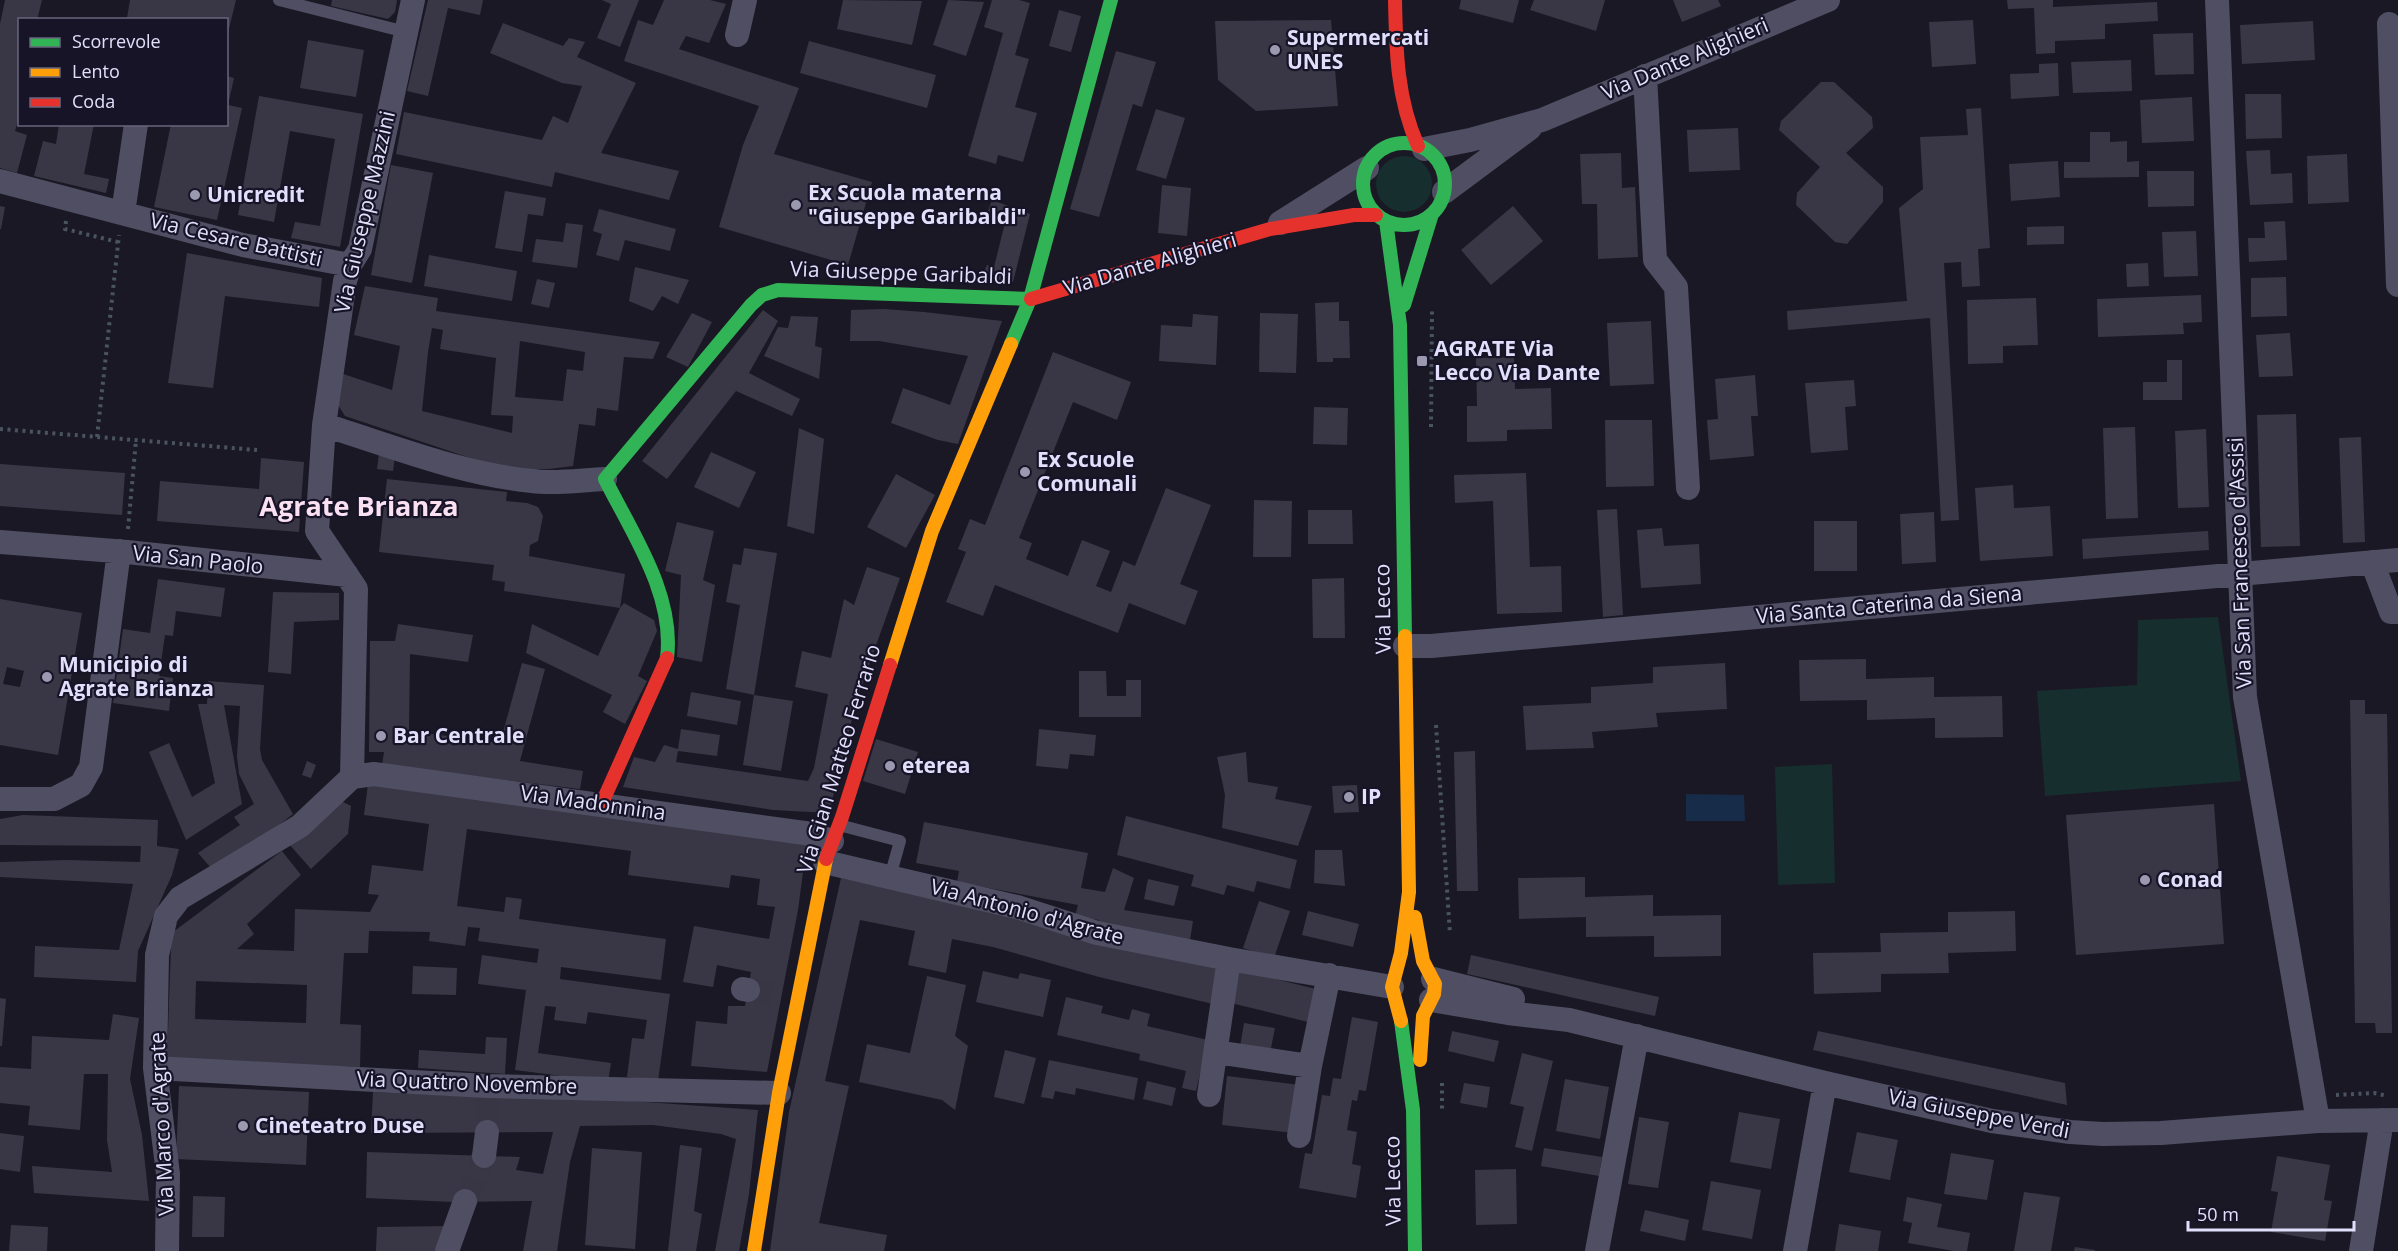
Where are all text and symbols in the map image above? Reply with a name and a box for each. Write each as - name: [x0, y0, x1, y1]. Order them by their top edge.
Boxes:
- street label: Via Dante Alighieri: [1597, 10, 1772, 106]
- legend: [18, 18, 228, 126]
- place label: Supermercati UNES: [1287, 23, 1429, 75]
- text: Scorrevole: [72, 29, 161, 53]
- marker: Supermercati UNES: [1268, 43, 1282, 57]
- text: Lento: [72, 59, 120, 83]
- text: Coda: [72, 89, 115, 113]
- street label: Via Giuseppe Mazzini: [327, 108, 401, 316]
- place label: Ex Scuola materna "Giuseppe Garibaldi": [808, 178, 1026, 230]
- place label: Unicredit: [207, 180, 305, 208]
- marker: Unicredit: [188, 188, 202, 202]
- marker: Ex Scuola materna "Giuseppe Garibaldi": [789, 198, 803, 212]
- street label: Via Cesare Battisti: [147, 206, 325, 272]
- street label: Via Dante Alighieri: [1060, 225, 1239, 301]
- street label: Via Giuseppe Garibaldi: [790, 254, 1012, 290]
- place label: AGRATE Via Lecco Via Dante: [1434, 334, 1600, 386]
- marker: AGRATE Via Lecco Via Dante: [1415, 354, 1429, 368]
- street label: Via San Francesco d'Assisi: [2221, 437, 2257, 689]
- place label: Ex Scuole Comunali: [1037, 445, 1137, 497]
- marker: Ex Scuole Comunali: [1018, 465, 1032, 479]
- district label: Agrate Brianza: [259, 487, 459, 524]
- street label: Via San Paolo: [131, 538, 265, 580]
- street label: Via Lecco: [1367, 564, 1397, 654]
- street label: Via Santa Caterina da Siena: [1755, 578, 2023, 630]
- street label: Via Gian Matteo Ferrario: [790, 640, 886, 877]
- place label: Municipio di Agrate Brianza: [59, 650, 214, 702]
- marker: Municipio di Agrate Brianza: [40, 670, 54, 684]
- place label: Bar Centrale: [393, 721, 525, 749]
- marker: Bar Centrale: [374, 729, 388, 743]
- place label: eterea: [902, 751, 971, 779]
- marker: eterea: [883, 759, 897, 773]
- street label: Via Madonnina: [519, 778, 668, 826]
- place label: IP: [1361, 782, 1381, 810]
- marker: IP: [1342, 790, 1356, 804]
- place label: Conad: [2157, 865, 2223, 893]
- street label: Via Antonio d'Agrate: [927, 872, 1127, 950]
- marker: Conad: [2138, 873, 2152, 887]
- street label: Via Marco d'Agrate: [142, 1031, 180, 1217]
- street label: Via Quattro Novembre: [356, 1064, 578, 1100]
- street label: Via Giuseppe Verdi: [1886, 1082, 2072, 1144]
- place label: Cineteatro Duse: [255, 1111, 425, 1139]
- marker: Cineteatro Duse: [236, 1119, 250, 1133]
- street label: Via Lecco: [1377, 1136, 1407, 1226]
- scale bar: [2188, 1194, 2354, 1232]
- text: 50 m: [2197, 1202, 2239, 1226]

